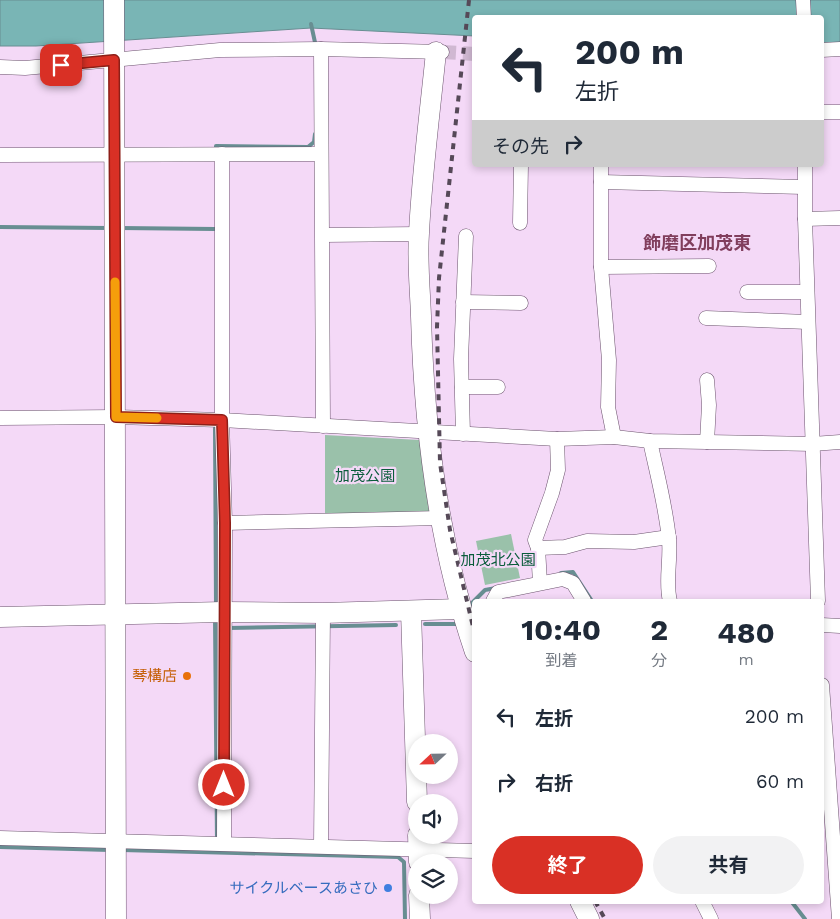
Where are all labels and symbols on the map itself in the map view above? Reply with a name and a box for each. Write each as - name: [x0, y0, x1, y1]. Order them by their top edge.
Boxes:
- pin: [40, 44, 82, 86]
- district label: 飾磨区加茂東: [643, 232, 751, 253]
- park label: 加茂公園: [335, 467, 395, 485]
- park label: 加茂北公園: [460, 551, 536, 569]
- place label: 琴構店: [132, 667, 177, 685]
- marker: 琴構店: [181, 670, 193, 682]
- north arrow: [408, 734, 458, 784]
- position arrow: [197, 758, 249, 810]
- place label: サイクルベースあさひ: [229, 879, 378, 897]
- marker: サイクルベースあさひ: [382, 882, 394, 894]

